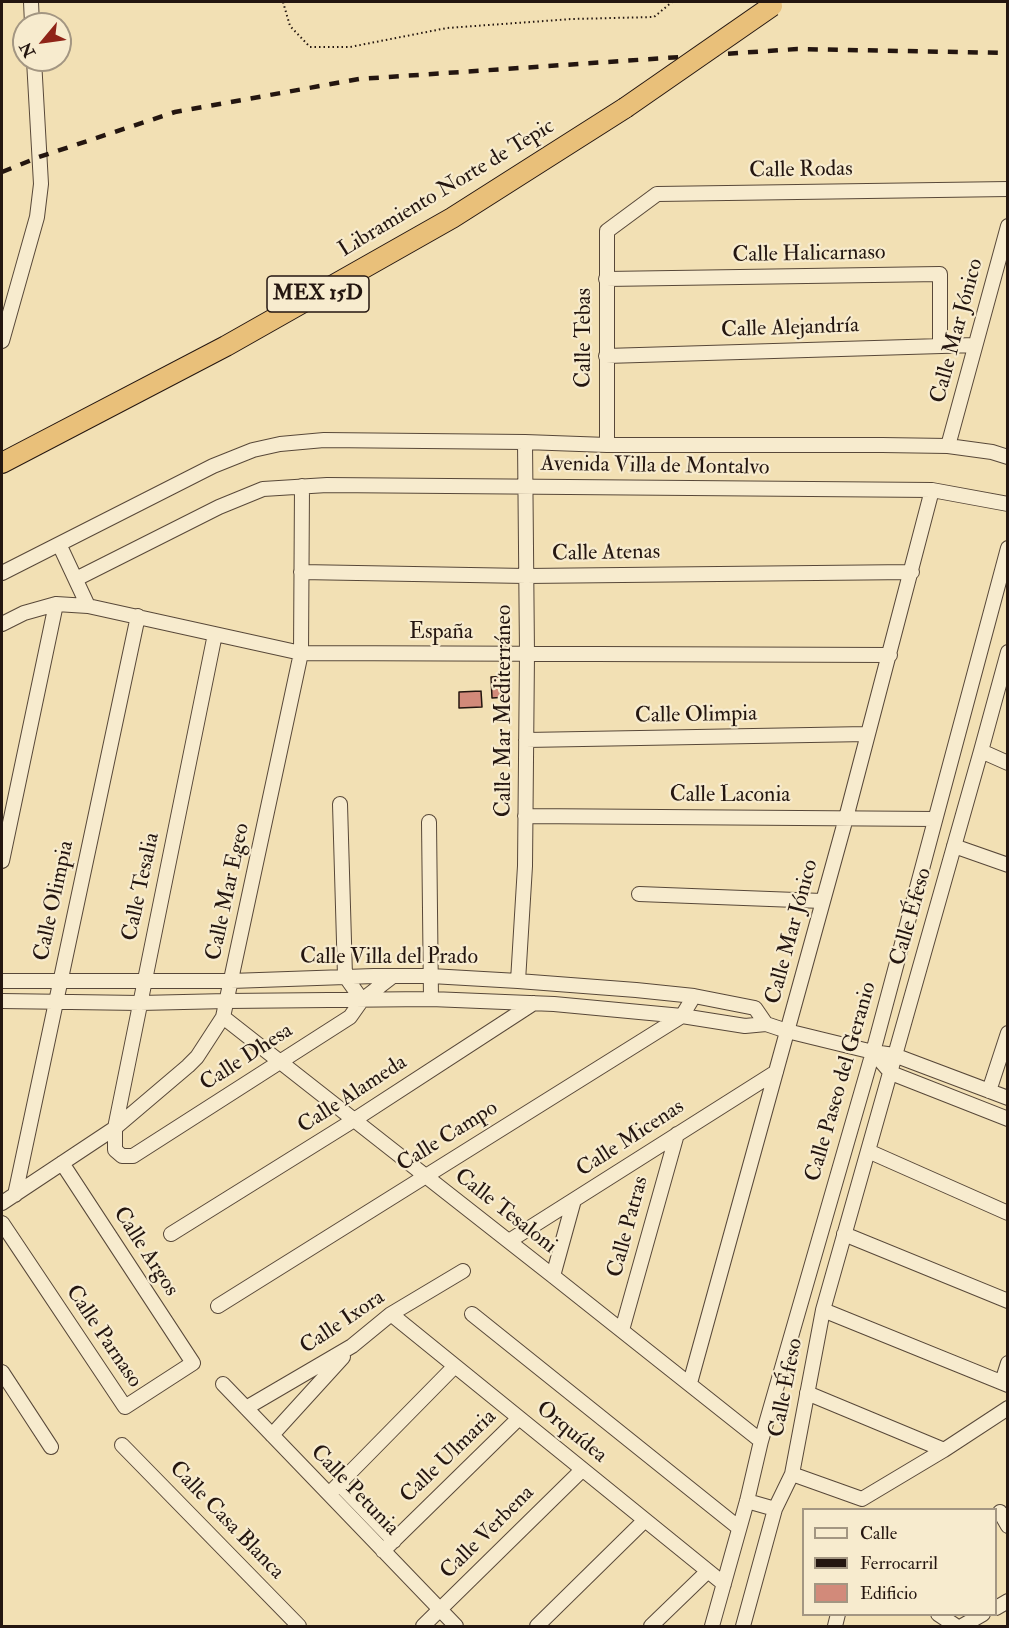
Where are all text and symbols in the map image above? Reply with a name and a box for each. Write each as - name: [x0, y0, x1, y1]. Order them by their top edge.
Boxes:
- north arrow: [12, 12, 72, 72]
- text: N: [16, 39, 40, 61]
- street label: Libramiento Norte de Tepic: [334, 114, 560, 264]
- street label: Calle Rodas: [749, 157, 853, 185]
- street label: Calle Halicarnaso: [732, 240, 886, 270]
- street label: Calle Mar Jónico: [926, 256, 990, 406]
- road number: MEX 15D: [267, 276, 369, 312]
- street label: Calle Tebas: [572, 288, 598, 388]
- street label: Calle Alejandría: [721, 313, 859, 345]
- street label: Avenida Villa de Montalvo: [540, 452, 770, 482]
- street label: Calle Atenas: [552, 540, 660, 568]
- street label: Calle Mar Mediterráneo: [492, 605, 518, 817]
- street label: España: [409, 620, 473, 646]
- street label: Calle Olimpia: [635, 702, 757, 730]
- street label: Calle Laconia: [670, 783, 790, 809]
- street label: Calle Mar Egeo: [202, 821, 256, 963]
- street label: Calle Tesalia: [118, 830, 166, 944]
- street label: Calle Olimpia: [29, 838, 81, 964]
- street label: Calle Mar Jónico: [761, 857, 825, 1007]
- street label: Calle Éfeso: [885, 865, 939, 969]
- street label: Calle Villa del Prado: [300, 945, 478, 971]
- street label: Calle Paseo del Geranio: [801, 979, 883, 1185]
- street label: Calle Dhesa: [196, 1018, 298, 1098]
- street label: Calle Alameda: [293, 1050, 413, 1140]
- street label: Calle Micenas: [572, 1094, 690, 1184]
- street label: Calle Campo: [393, 1096, 503, 1178]
- street label: Calle Tesaloni: [449, 1164, 561, 1260]
- street label: Calle Patras: [603, 1174, 655, 1280]
- street label: Calle Argos: [106, 1202, 184, 1302]
- street label: Calle Parnaso: [59, 1281, 147, 1393]
- street label: Calle Ixora: [296, 1285, 390, 1361]
- street label: Calle Éfeso: [764, 1336, 810, 1440]
- street label: Orquídea: [530, 1396, 612, 1470]
- street label: Calle Ulmaria: [395, 1405, 503, 1509]
- street label: Calle Petunia: [304, 1440, 404, 1542]
- street label: Calle Casa Blanca: [163, 1456, 289, 1586]
- street label: Calle Verbena: [436, 1481, 540, 1585]
- legend: [802, 1508, 997, 1616]
- text: Calle: [860, 1522, 897, 1545]
- text: Ferrocarril: [860, 1552, 938, 1575]
- text: Edificio: [860, 1582, 917, 1605]

